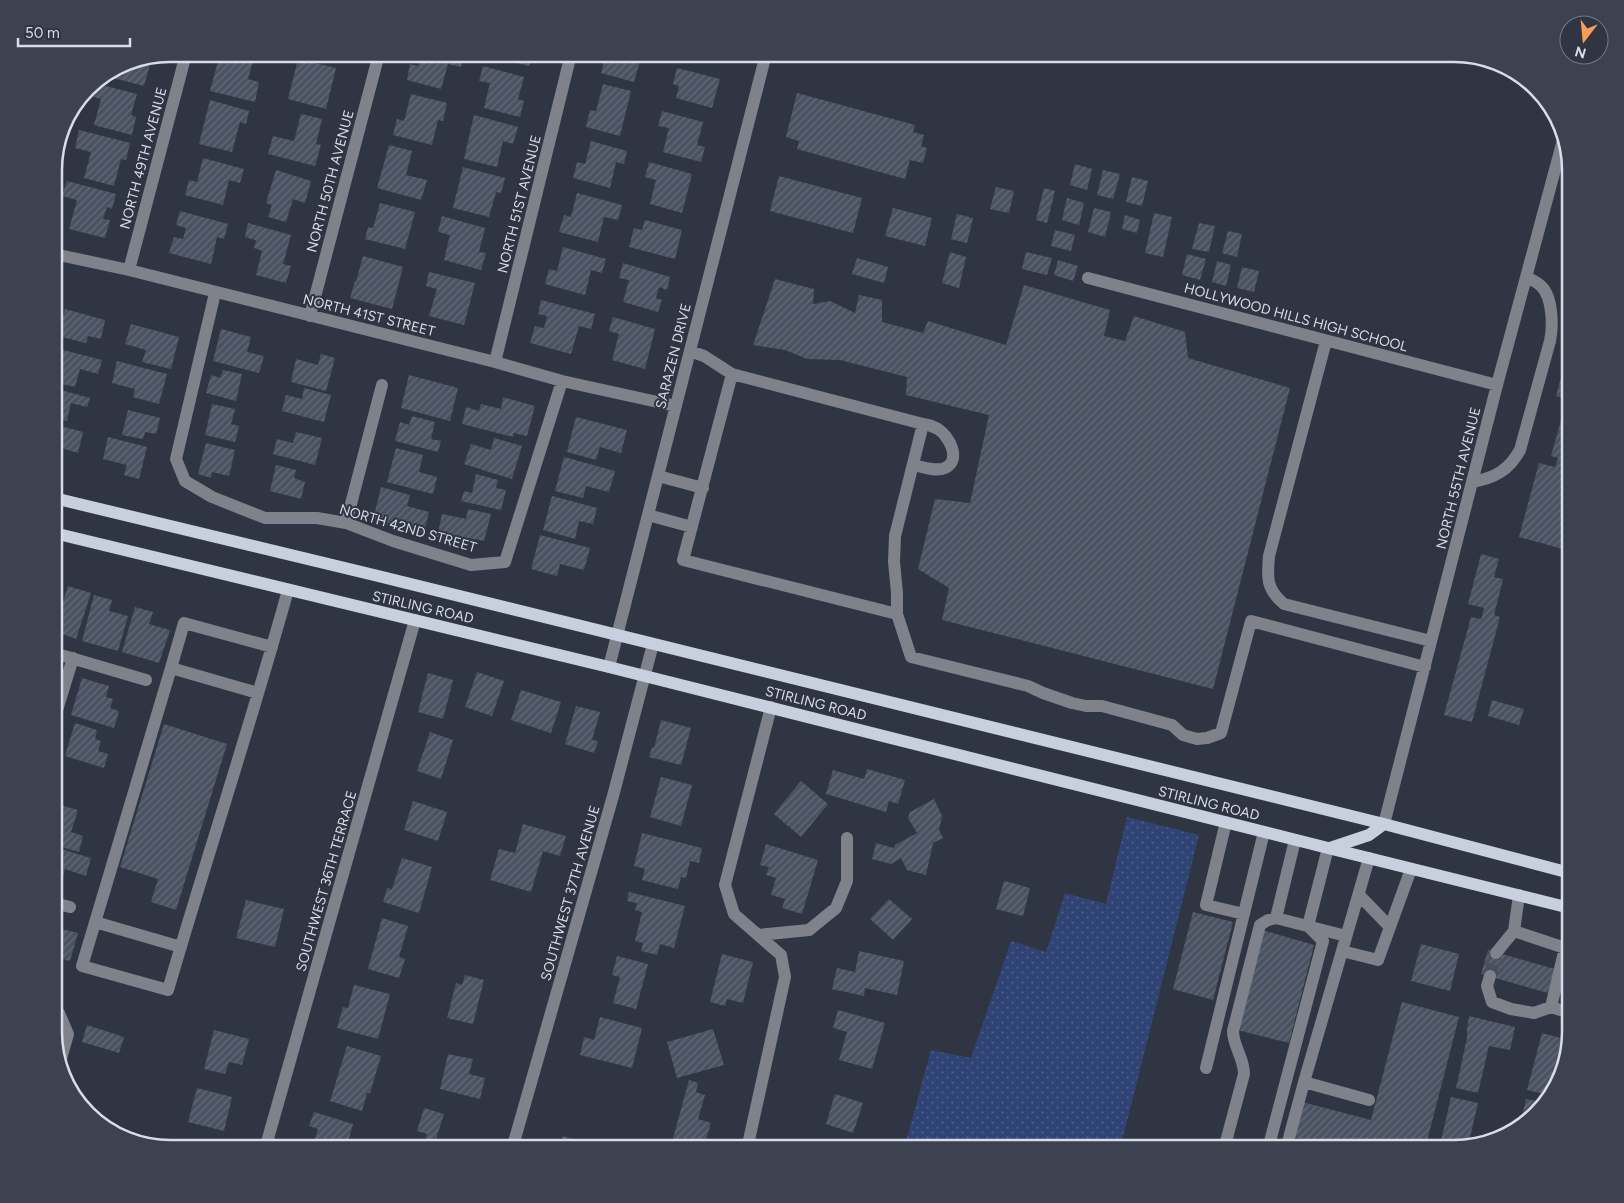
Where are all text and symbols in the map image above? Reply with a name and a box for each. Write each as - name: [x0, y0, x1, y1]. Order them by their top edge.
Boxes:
- scale bar: [18, 15, 130, 47]
- north arrow: [1559, 15, 1609, 65]
- text: 50 m: [25, 24, 60, 42]
- text: N: [1573, 42, 1588, 62]
- street label: NORTH 49TH AVENUE: [116, 85, 171, 231]
- street label: NORTH 50TH AVENUE: [303, 108, 358, 254]
- street label: NORTH 51ST AVENUE: [494, 133, 545, 275]
- street label: HOLLYWOOD HILLS HIGH SCHOOL: [1182, 279, 1410, 356]
- street label: NORTH 41ST STREET: [301, 291, 437, 340]
- street label: SARAZEN DRIVE: [652, 302, 695, 411]
- street label: NORTH 55TH AVENUE: [1433, 405, 1484, 551]
- street label: NORTH 42ND STREET: [337, 501, 479, 556]
- street label: STIRLING ROAD: [370, 588, 475, 627]
- street label: STIRLING ROAD: [764, 683, 868, 724]
- street label: STIRLING ROAD: [1157, 783, 1261, 824]
- street label: SOUTHWEST 36TH TERRACE: [292, 789, 360, 974]
- street label: SOUTHWEST 37TH AVENUE: [537, 803, 604, 983]

